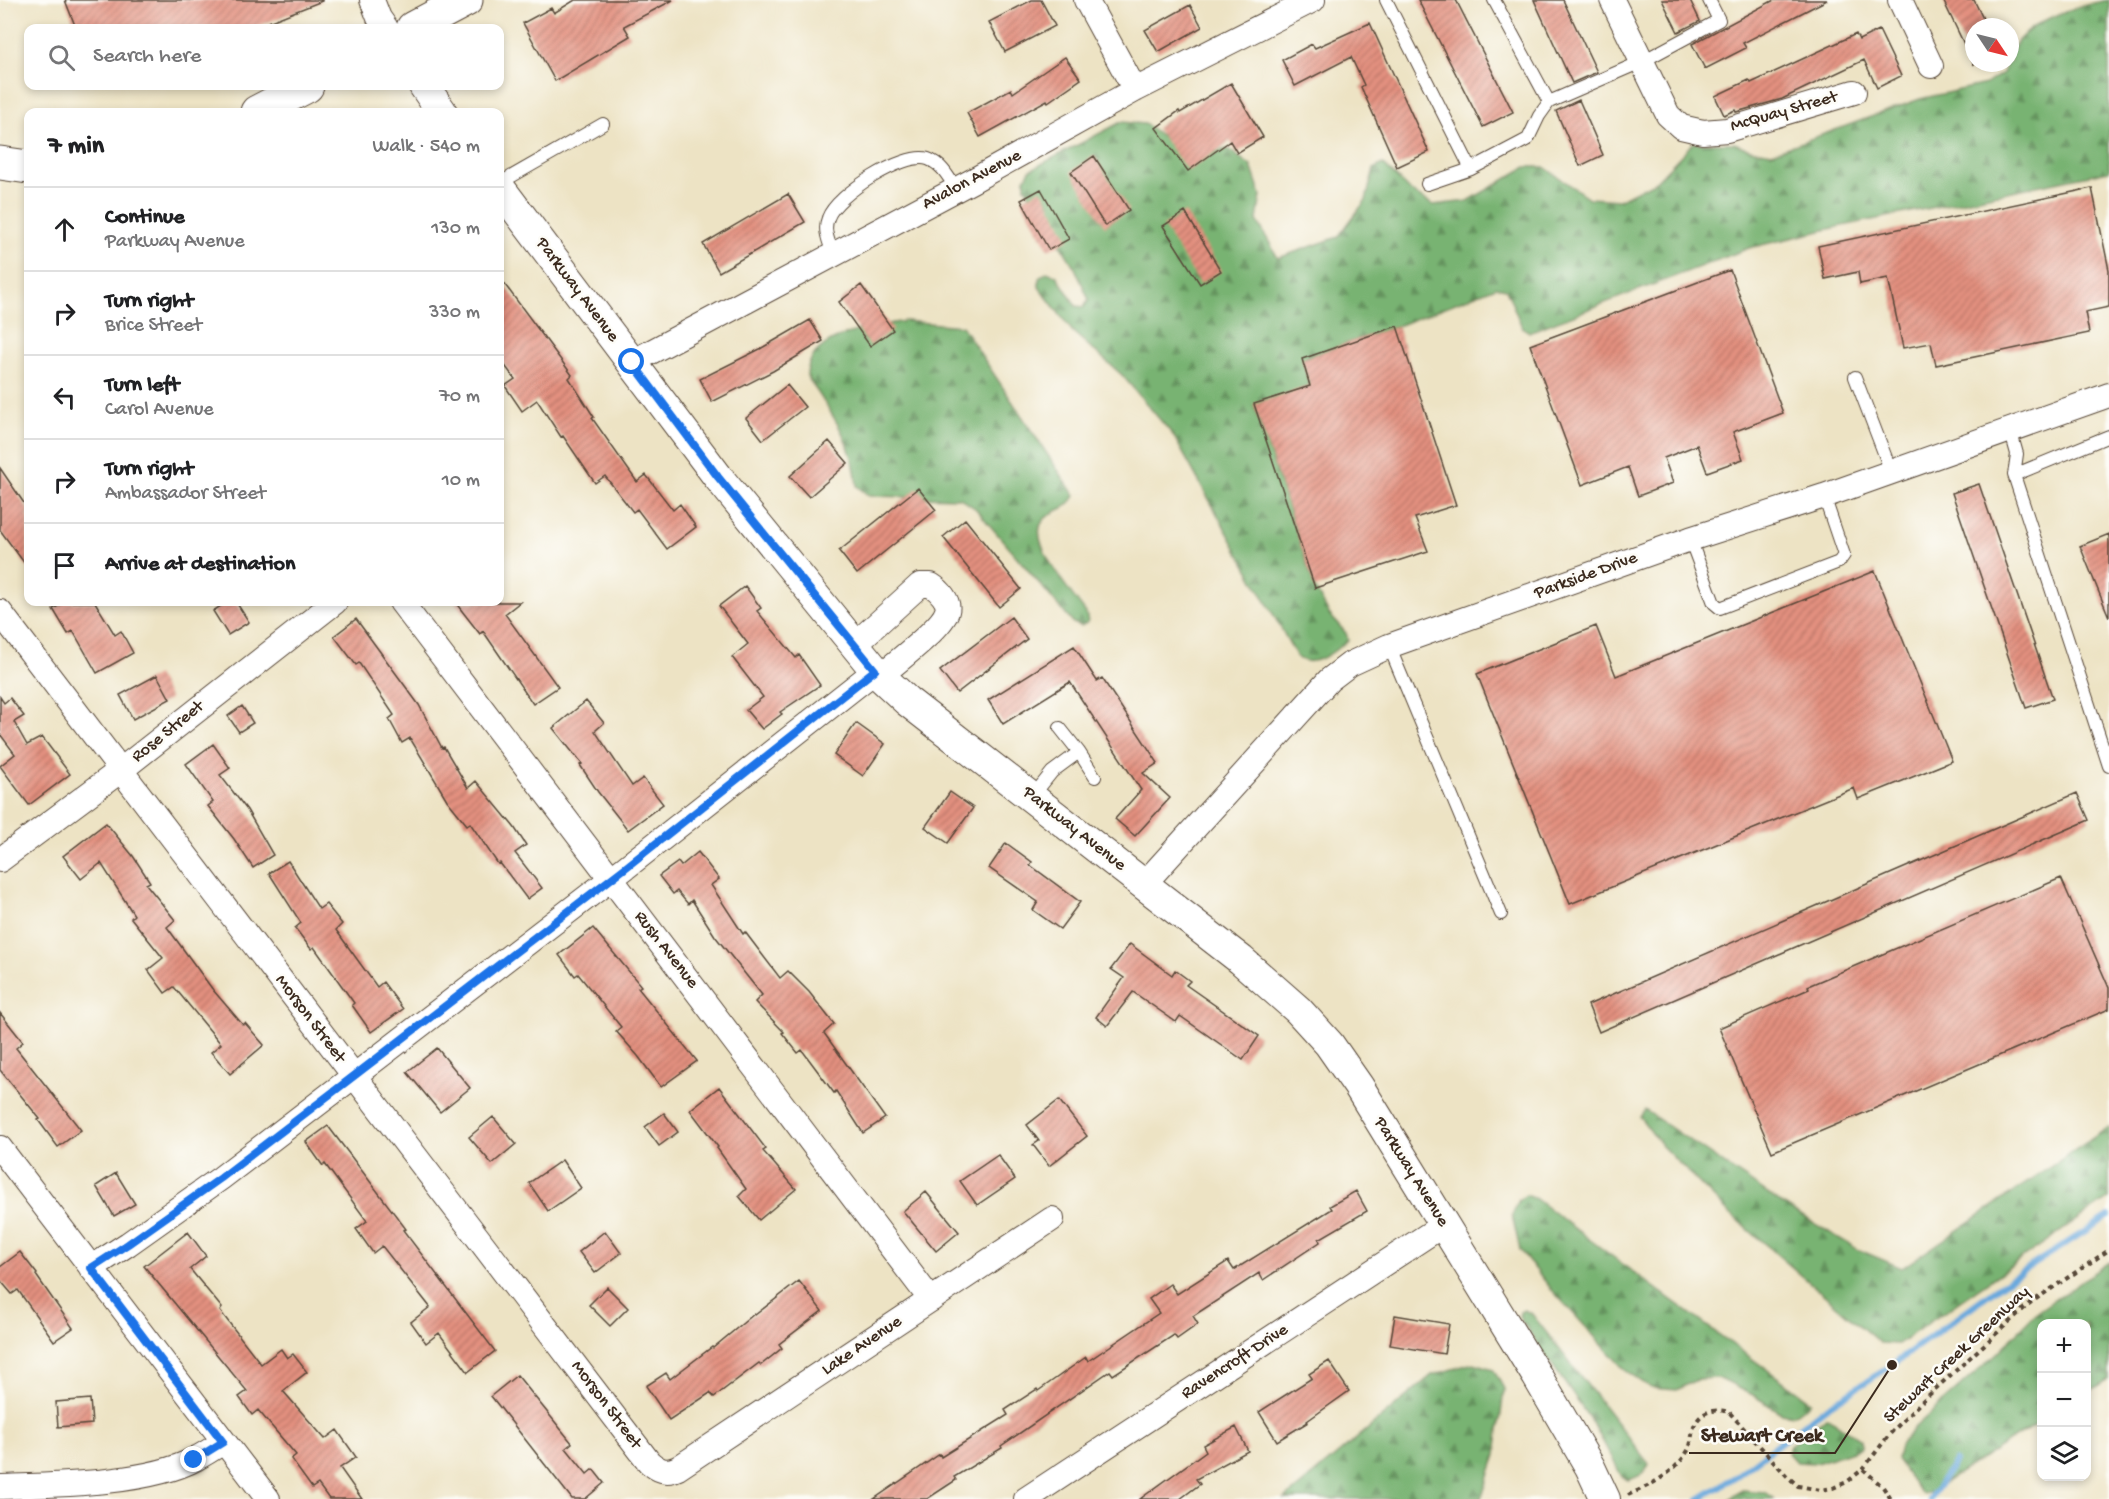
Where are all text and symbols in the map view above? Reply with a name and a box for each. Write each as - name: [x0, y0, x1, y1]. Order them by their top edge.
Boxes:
- north arrow: [1965, 18, 2019, 72]
- search box: [24, 24, 504, 90]
- icon: search: [45, 41, 78, 74]
- text: Search here: [93, 44, 201, 70]
- street label: McQuay Street: [1728, 86, 1841, 137]
- text: 7 min: [48, 132, 104, 163]
- text: Walk · 540 m: [373, 136, 480, 159]
- street label: Avalon Avenue: [919, 145, 1026, 215]
- text: Continue: [105, 205, 185, 231]
- icon: ahead: [48, 213, 81, 246]
- text: 130 m: [431, 218, 480, 241]
- text: Parkway Avenue: [105, 231, 244, 254]
- street label: Parkway Avenue: [530, 233, 624, 347]
- text: Turn right: [105, 289, 193, 315]
- icon: right: [48, 297, 81, 330]
- text: 330 m: [429, 302, 480, 325]
- text: Brice Street: [105, 315, 202, 338]
- route start: [618, 348, 644, 374]
- text: Turn left: [105, 373, 179, 399]
- icon: left: [48, 381, 81, 414]
- text: 70 m: [439, 386, 480, 409]
- text: Carol Avenue: [105, 399, 214, 422]
- text: Turn right: [105, 457, 193, 483]
- icon: right: [48, 465, 81, 498]
- text: 10 m: [442, 470, 480, 493]
- text: Ambassador Street: [105, 483, 266, 506]
- street label: Parkside Drive: [1531, 547, 1641, 605]
- icon: arrive: [48, 549, 81, 582]
- text: Arrive at destination: [105, 552, 295, 578]
- street label: Rose Street: [128, 695, 210, 768]
- street label: Parkway Avenue: [1017, 781, 1130, 876]
- street label: Rush Avenue: [629, 907, 703, 993]
- street label: Morson Street: [270, 971, 351, 1069]
- street label: Parkway Avenue: [1368, 1112, 1454, 1231]
- street label: Stewart Creek Greenway: [1880, 1282, 2034, 1428]
- street label: Lake Avenue: [818, 1311, 907, 1381]
- street label: Ravencroft Drive: [1178, 1319, 1293, 1404]
- map controls: [2037, 1319, 2091, 1481]
- button: +: [2037, 1319, 2091, 1373]
- street label: Morson Street: [566, 1357, 647, 1455]
- button: −: [2037, 1373, 2091, 1427]
- callout: Stewart Creek: [1689, 1415, 1835, 1453]
- text: Stewart Creek: [1701, 1426, 1825, 1449]
- button: layers: [2037, 1427, 2091, 1481]
- route end: [180, 1446, 206, 1472]

